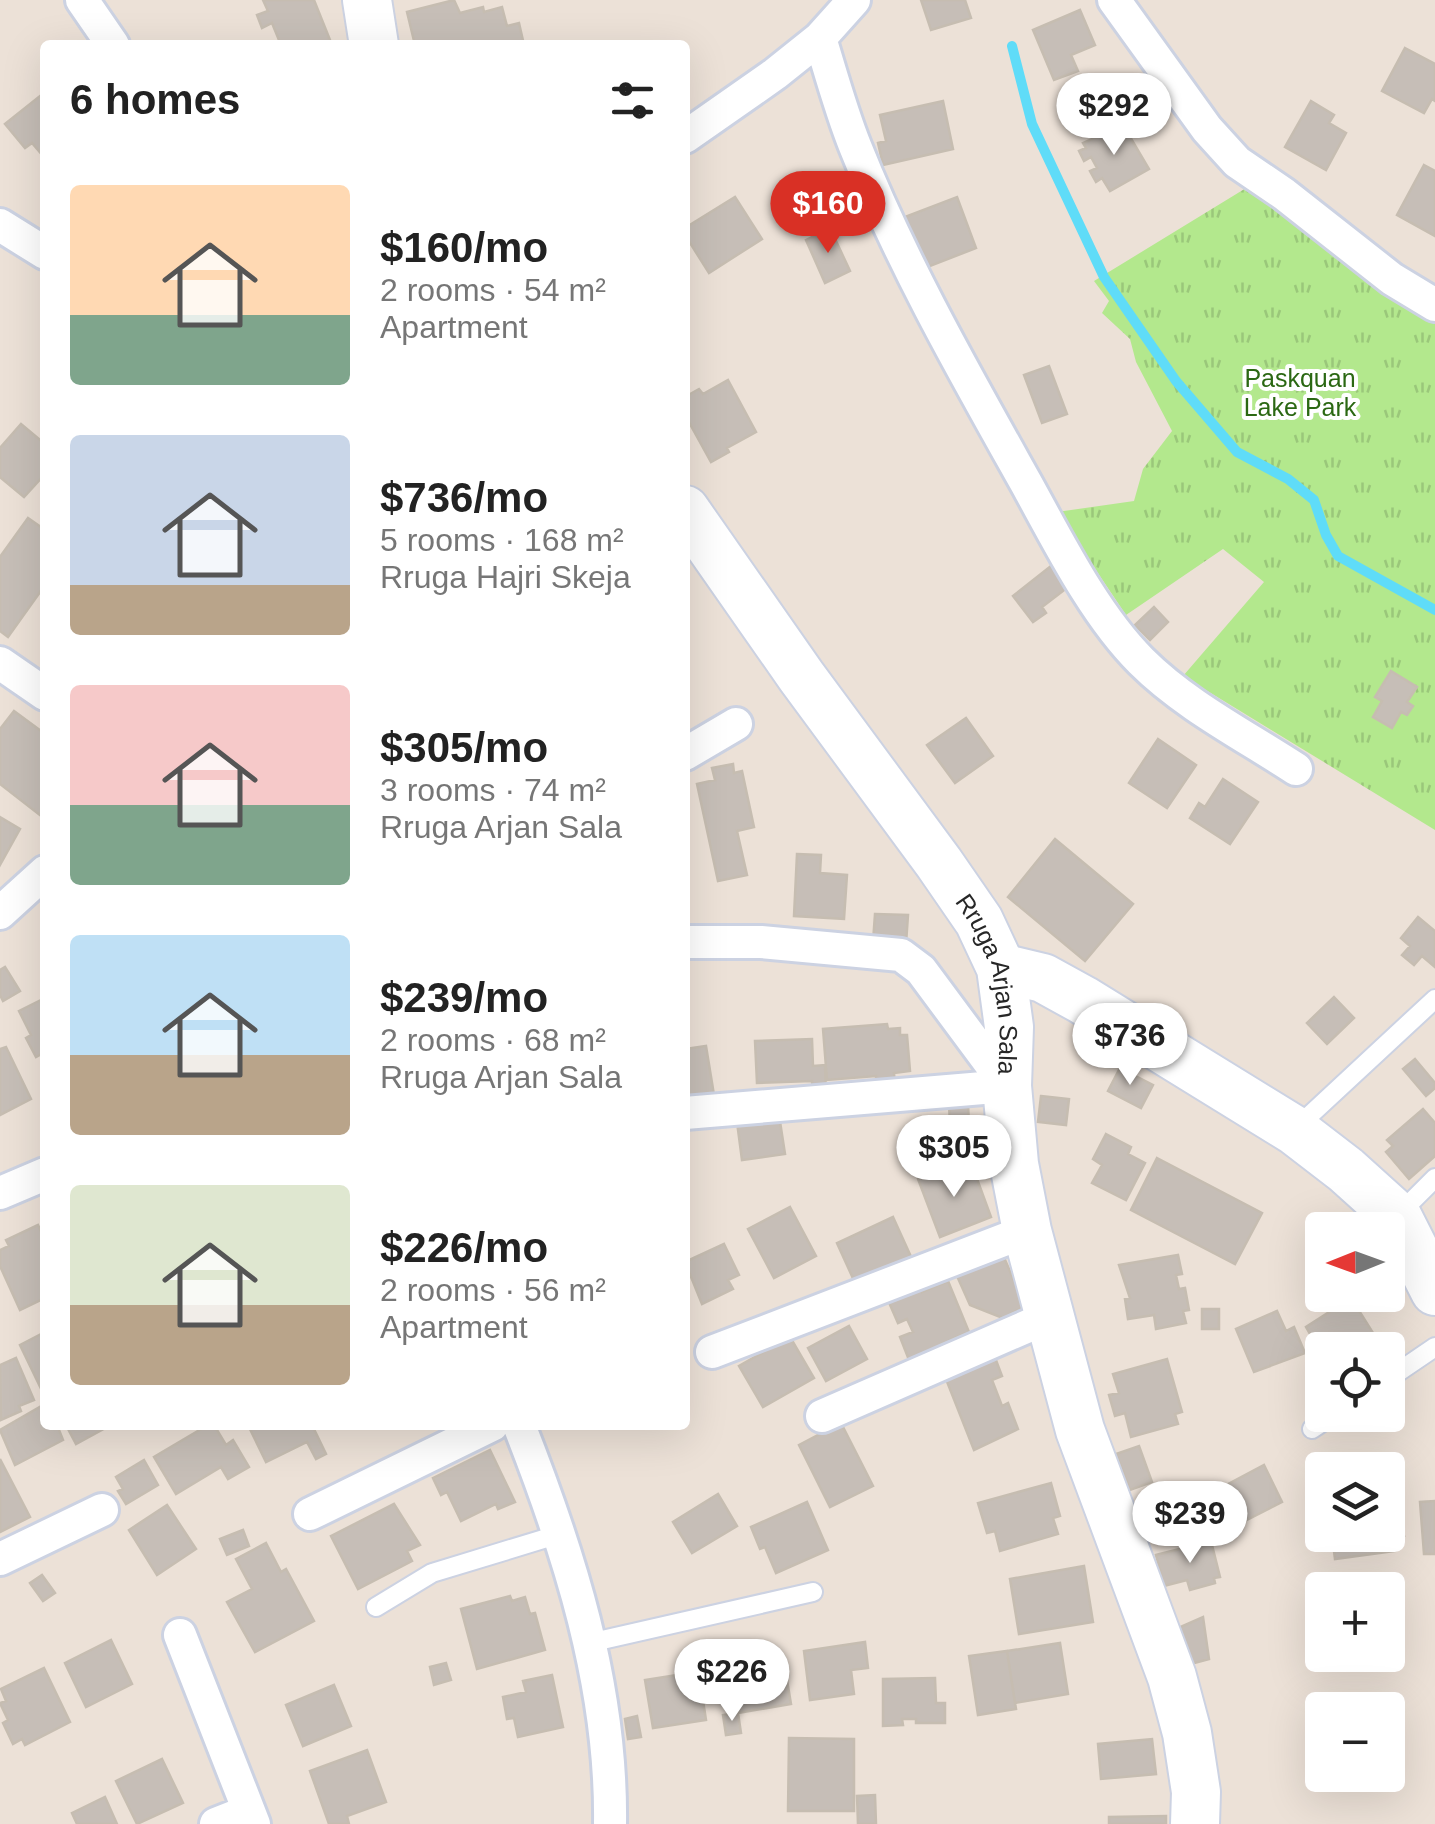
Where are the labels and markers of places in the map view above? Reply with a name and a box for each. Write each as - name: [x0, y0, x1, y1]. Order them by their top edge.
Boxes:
- pin: $292: [1055, 73, 1173, 158]
- pin: $160: [769, 171, 887, 256]
- pin: $736: [1071, 1003, 1189, 1088]
- pin: $305: [895, 1115, 1013, 1200]
- pin: $239: [1131, 1481, 1249, 1566]
- pin: $226: [673, 1639, 791, 1724]

